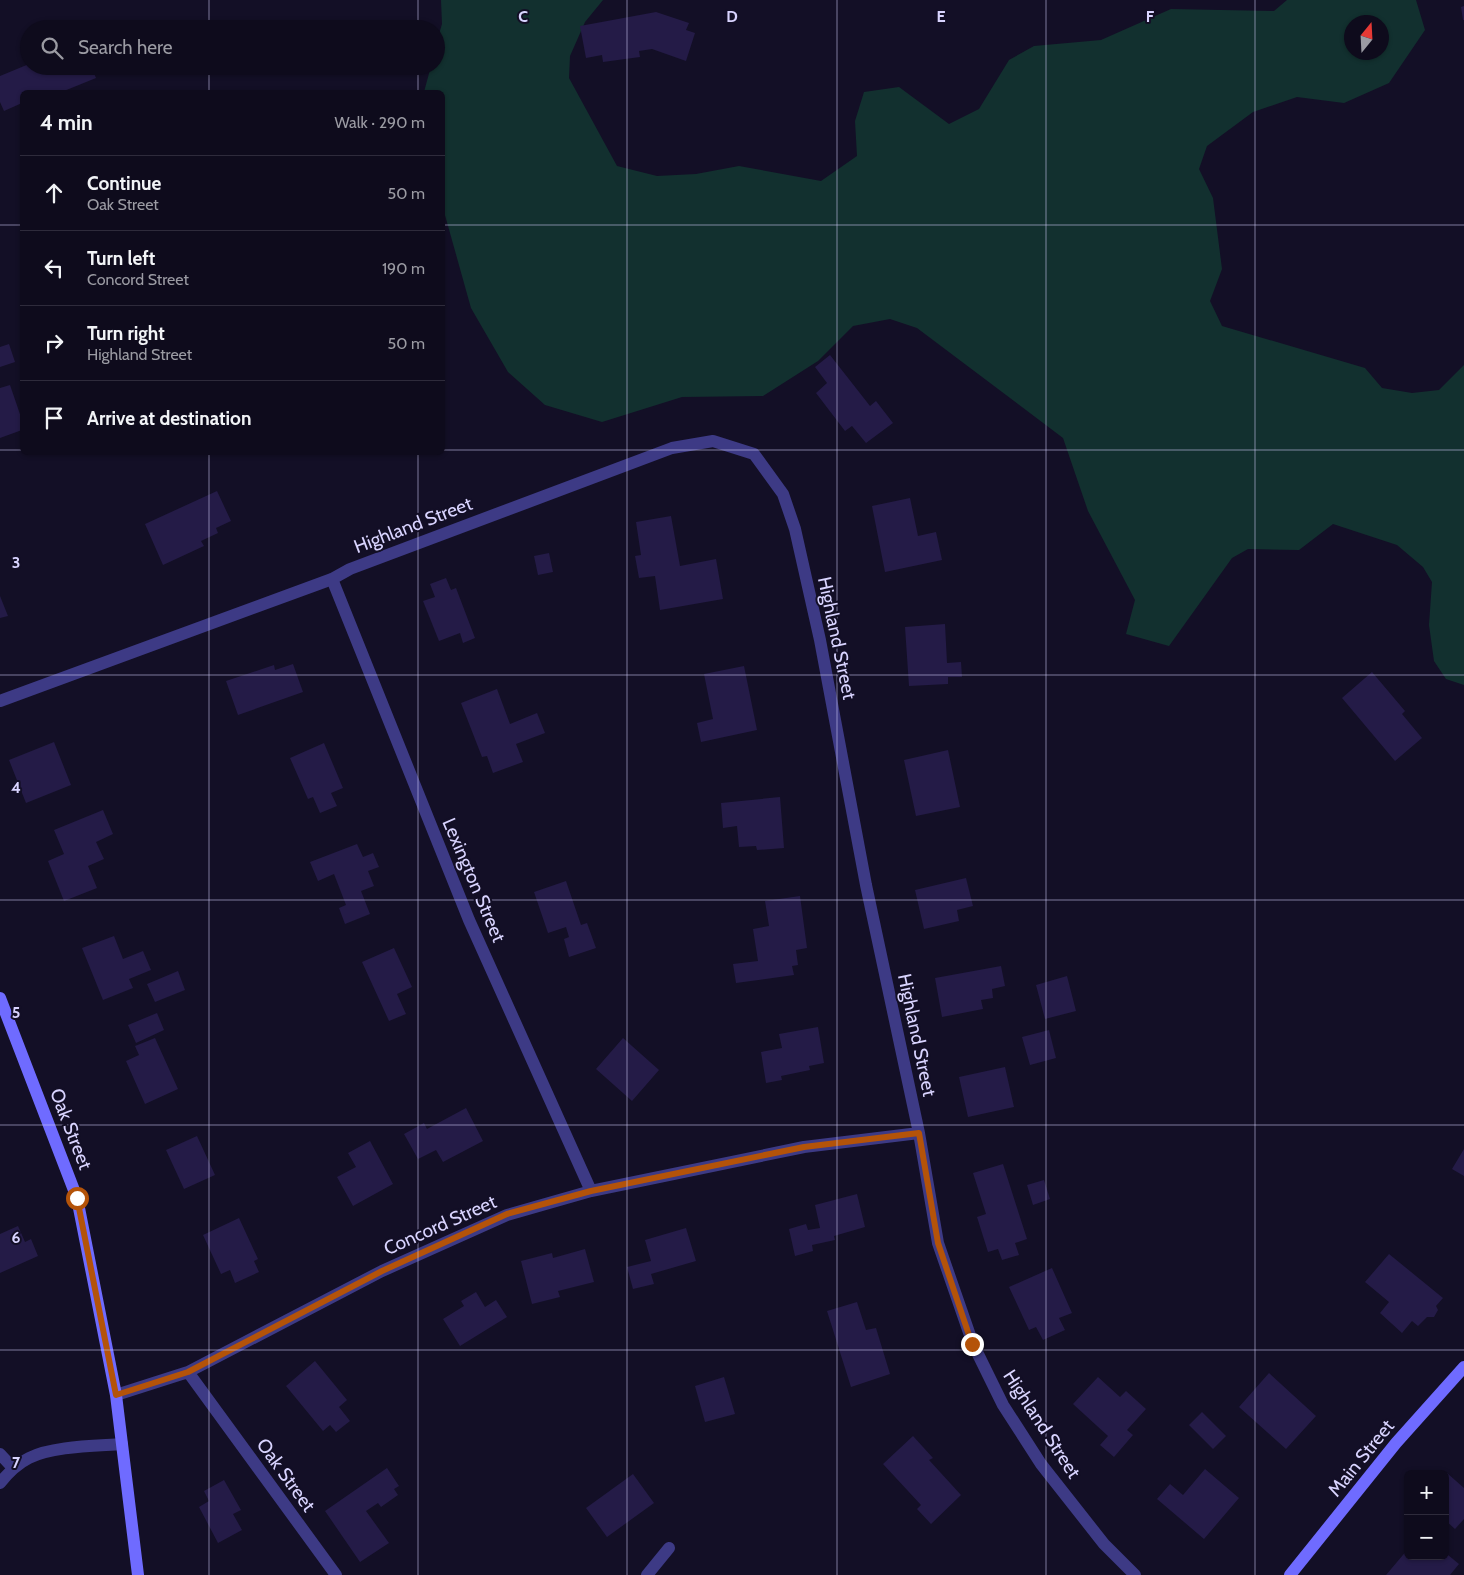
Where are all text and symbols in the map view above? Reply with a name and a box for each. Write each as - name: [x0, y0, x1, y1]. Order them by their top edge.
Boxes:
- text: C: [518, 7, 528, 26]
- text: D: [726, 7, 738, 26]
- text: E: [936, 7, 946, 26]
- text: F: [1146, 7, 1155, 26]
- north arrow: [1344, 15, 1389, 60]
- search box: [20, 20, 445, 75]
- icon: search: [38, 34, 66, 62]
- text: Search here: [78, 36, 172, 59]
- text: 4 min: [40, 110, 93, 135]
- text: Walk · 290 m: [335, 113, 425, 132]
- text: Continue: [87, 172, 161, 195]
- icon: ahead: [40, 179, 68, 207]
- text: 50 m: [388, 184, 425, 203]
- text: Oak Street: [87, 195, 159, 214]
- text: Turn left: [87, 247, 155, 270]
- icon: left: [40, 254, 68, 282]
- text: 190 m: [382, 259, 425, 278]
- text: Concord Street: [87, 270, 189, 289]
- text: Turn right: [87, 322, 165, 345]
- icon: right: [40, 329, 68, 357]
- text: 50 m: [388, 334, 425, 353]
- text: Highland Street: [87, 345, 192, 364]
- icon: arrive: [40, 404, 68, 432]
- text: Arrive at destination: [87, 407, 251, 430]
- street label: Highland Street: [351, 492, 476, 558]
- text: 3: [12, 553, 20, 572]
- street label: Highland Street: [813, 575, 861, 702]
- text: 4: [11, 778, 21, 797]
- street label: Lexington Street: [438, 814, 511, 946]
- street label: Highland Street: [893, 972, 941, 1099]
- text: 5: [12, 1003, 20, 1022]
- street label: Oak Street: [45, 1085, 97, 1173]
- route start: [66, 1187, 89, 1210]
- street label: Concord Street: [380, 1190, 500, 1260]
- text: 6: [12, 1228, 21, 1247]
- route end: [961, 1333, 984, 1356]
- street label: Highland Street: [998, 1365, 1086, 1483]
- street label: Main Street: [1323, 1414, 1399, 1501]
- street label: Oak Street: [252, 1434, 321, 1517]
- text: 7: [12, 1453, 21, 1472]
- map controls: [1404, 1470, 1449, 1560]
- button: +: [1404, 1470, 1449, 1515]
- button: −: [1404, 1515, 1449, 1560]

